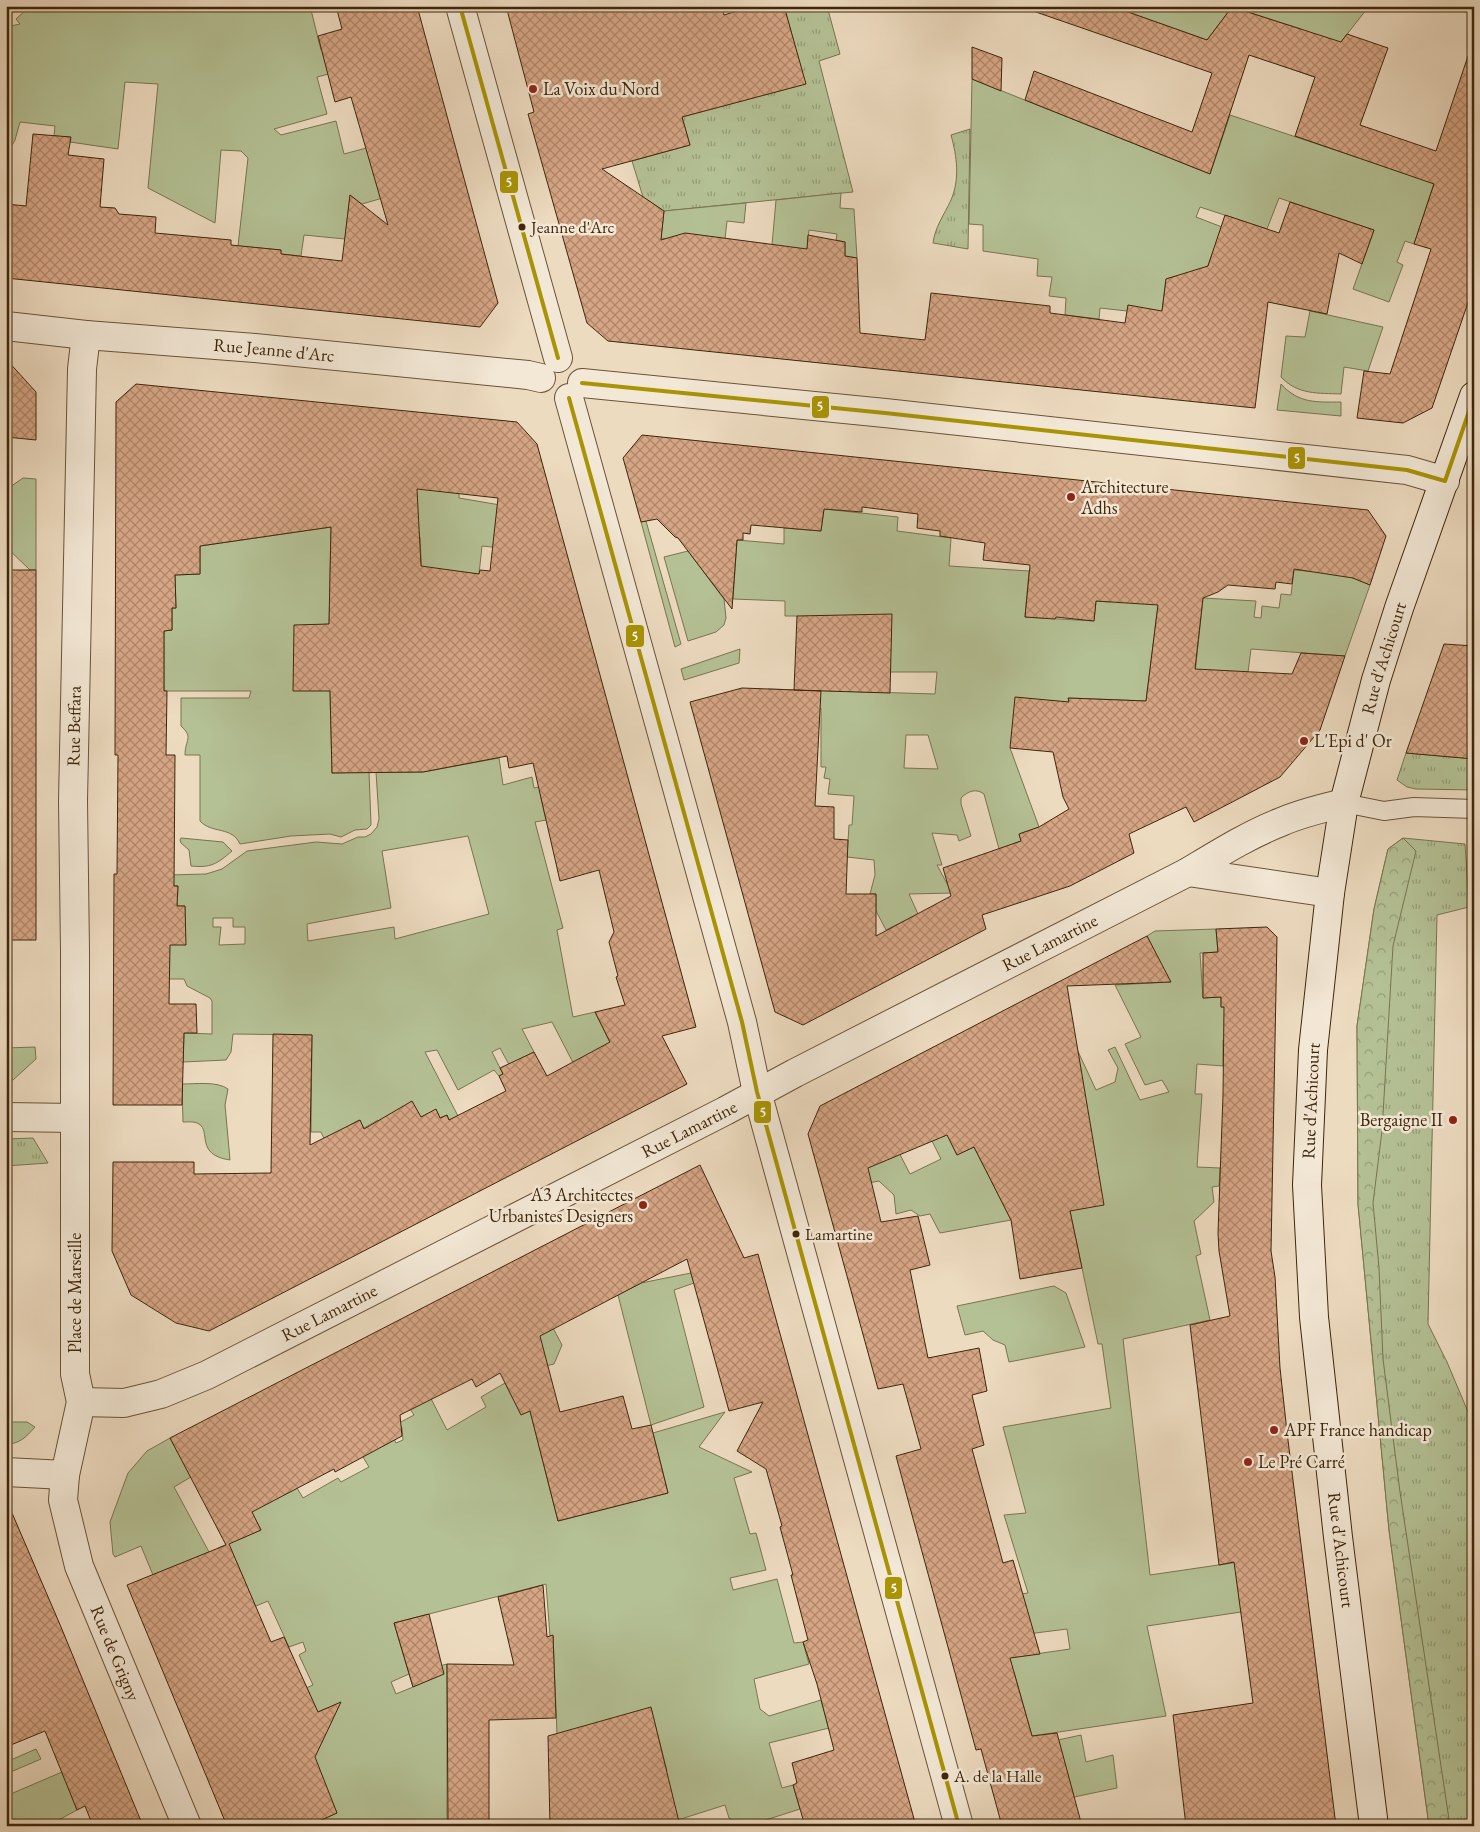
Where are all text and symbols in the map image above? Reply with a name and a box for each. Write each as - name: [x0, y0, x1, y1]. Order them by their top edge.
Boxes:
- place label: La Voix du Nord: [543, 77, 661, 100]
- marker: La Voix du Nord: [527, 83, 539, 95]
- line badge: 5: [499, 170, 519, 194]
- text: 5: [505, 173, 513, 191]
- place label: Jeanne d'Arc: [529, 216, 615, 238]
- marker: Jeanne d'Arc: [517, 222, 527, 232]
- street label: Rue Jeanne d'Arc: [213, 333, 336, 367]
- line badge: 5: [811, 395, 830, 419]
- text: 5: [816, 397, 824, 415]
- line badge: 5: [1287, 446, 1306, 470]
- text: 5: [1293, 449, 1301, 467]
- place label: Architecture Adhs: [1080, 475, 1168, 519]
- marker: Architecture Adhs: [1065, 491, 1077, 503]
- street label: Rue d'Achicourt: [1356, 598, 1411, 717]
- line badge: 5: [625, 624, 645, 648]
- text: 5: [631, 627, 639, 645]
- street label: Rue Beffara: [61, 685, 86, 767]
- place label: L'Epi d' Or: [1314, 729, 1392, 752]
- marker: L'Epi d' Or: [1298, 735, 1310, 747]
- street label: Rue Lamartine: [998, 908, 1101, 976]
- street label: Rue d'Achicourt: [1296, 1041, 1325, 1159]
- street label: Rue Lamartine: [637, 1095, 741, 1163]
- line badge: 5: [753, 1100, 772, 1124]
- text: 5: [759, 1103, 767, 1121]
- place label: Bergaigne II: [1360, 1108, 1443, 1131]
- marker: Bergaigne II: [1447, 1114, 1459, 1126]
- place label: A3 Architectes Urbanistes Designers: [489, 1183, 633, 1227]
- marker: A3 Architectes Urbanistes Designers: [637, 1199, 649, 1211]
- place label: Lamartine: [805, 1223, 873, 1245]
- marker: Lamartine: [791, 1229, 801, 1239]
- street label: Place de Marseille: [63, 1233, 86, 1353]
- street label: Rue Lamartine: [277, 1278, 381, 1346]
- place label: APF France handicap: [1283, 1418, 1432, 1441]
- marker: APF France handicap: [1268, 1424, 1280, 1436]
- place label: Le Pré Carré: [1258, 1450, 1345, 1473]
- marker: Le Pré Carré: [1242, 1456, 1254, 1468]
- street label: Rue d'Achicourt: [1323, 1491, 1360, 1609]
- line badge: 5: [884, 1576, 903, 1600]
- text: 5: [890, 1579, 898, 1597]
- street label: Rue de Grigny: [86, 1602, 146, 1704]
- place label: A. de la Halle: [953, 1765, 1042, 1787]
- marker: A. de la Halle: [940, 1771, 950, 1781]

